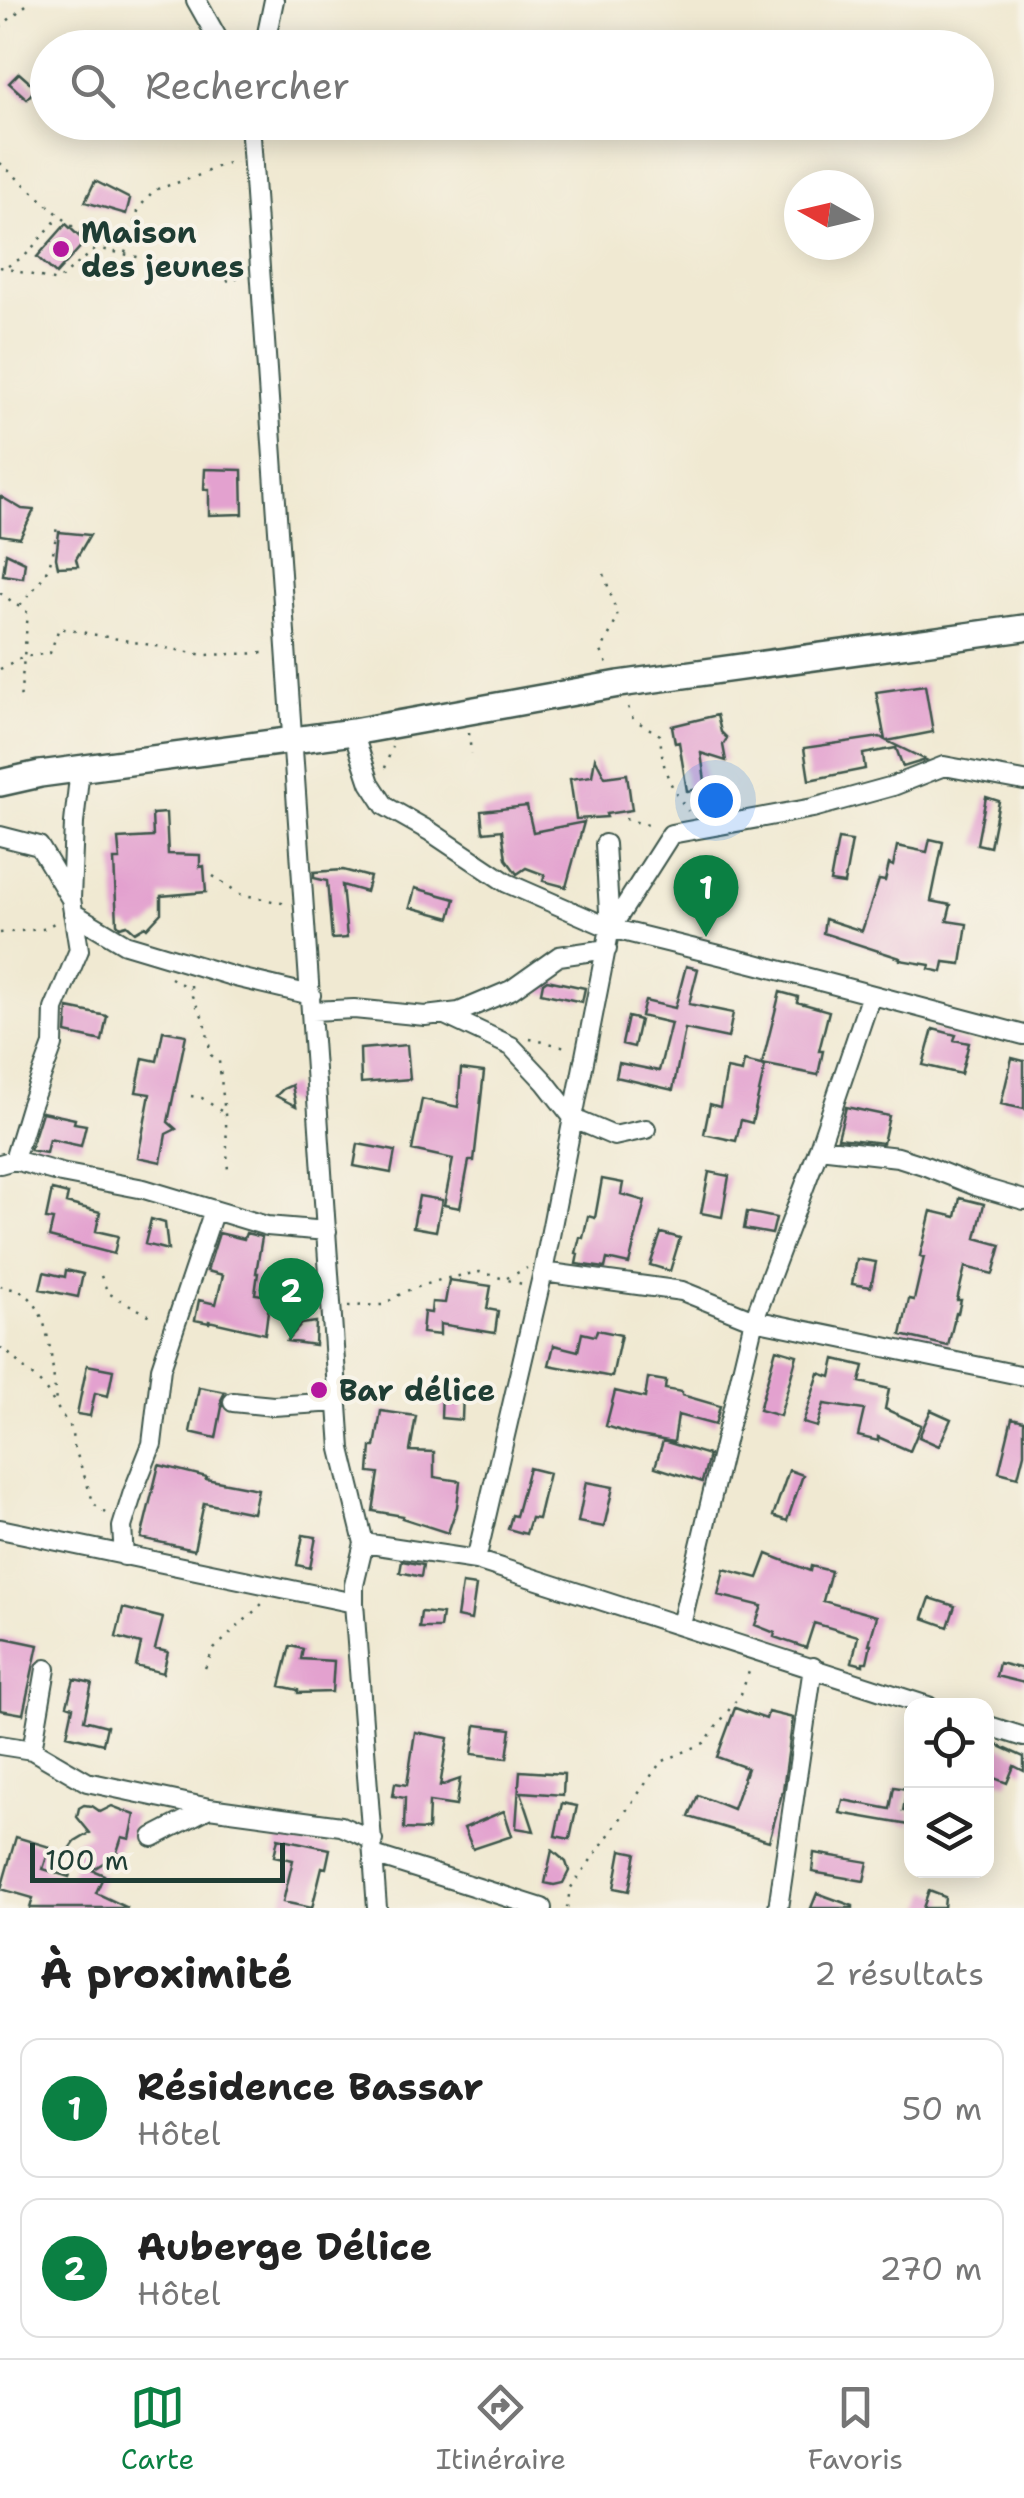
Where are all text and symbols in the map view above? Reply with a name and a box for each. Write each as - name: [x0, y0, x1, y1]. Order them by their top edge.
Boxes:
- search box: [30, 30, 994, 140]
- icon: search: [65, 58, 120, 113]
- text: Rechercher: [145, 60, 350, 111]
- north arrow: [784, 170, 874, 260]
- place label: Maison des jeunes: [81, 212, 244, 287]
- marker: Maison des jeunes: [50, 238, 72, 260]
- your location: [690, 775, 741, 826]
- pin: 1: [674, 854, 738, 937]
- pin: 2: [258, 1258, 324, 1340]
- place label: Bar délice: [339, 1370, 495, 1411]
- marker: Bar délice: [308, 1379, 330, 1401]
- map controls: [904, 1698, 994, 1878]
- button: locate: [904, 1698, 994, 1788]
- button: layers: [904, 1788, 994, 1878]
- scale bar: [30, 1838, 285, 1882]
- text: 100 m: [45, 1841, 129, 1879]
- text: À proximité: [40, 1945, 293, 2001]
- text: 2 résultats: [814, 1952, 984, 1995]
- text: Résidence Bassar: [137, 2061, 483, 2112]
- text: 1: [67, 2087, 82, 2130]
- text: 50 m: [902, 2087, 982, 2130]
- text: Hôtel: [137, 2112, 220, 2155]
- text: Auberge Délice: [137, 2221, 432, 2272]
- text: 2: [63, 2247, 86, 2290]
- text: 270 m: [879, 2247, 982, 2290]
- text: Hôtel: [137, 2272, 220, 2315]
- tab: Carte: [121, 2380, 194, 2478]
- tab: Itinéraire: [436, 2380, 566, 2478]
- tab: Favoris: [808, 2380, 903, 2478]

